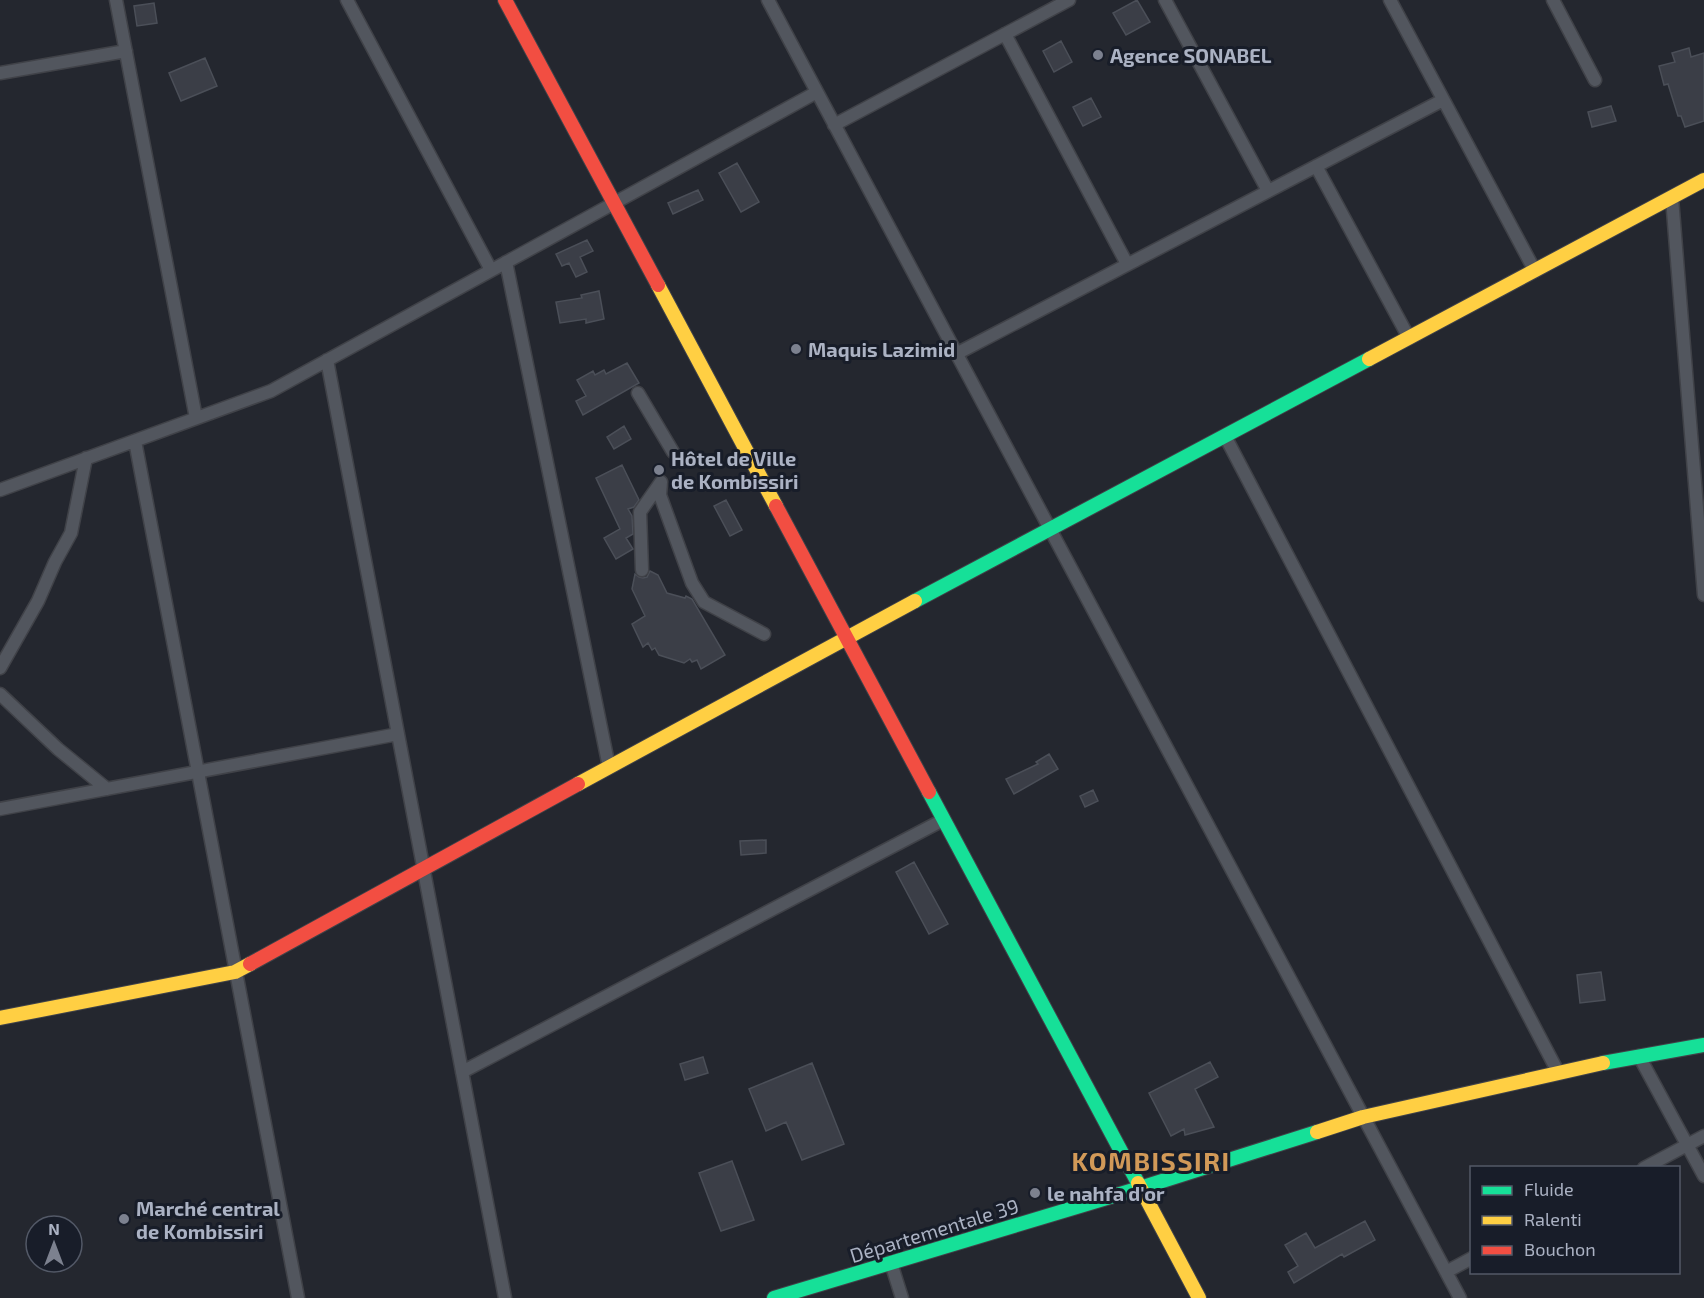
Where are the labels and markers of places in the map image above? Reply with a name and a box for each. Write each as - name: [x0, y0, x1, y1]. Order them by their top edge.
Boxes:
- place label: Agence SONABEL: [1110, 43, 1272, 67]
- marker: Agence SONABEL: [1091, 48, 1105, 62]
- place label: Maquis Lazimid: [808, 337, 955, 361]
- marker: Maquis Lazimid: [789, 342, 803, 356]
- place label: Hôtel de Ville de Kombissiri: [671, 446, 799, 493]
- marker: Hôtel de Ville de Kombissiri: [652, 463, 666, 477]
- place label: le nahfa d'or: [1047, 1181, 1165, 1205]
- marker: le nahfa d'or: [1028, 1186, 1042, 1200]
- place label: Marché central de Kombissiri: [136, 1196, 280, 1243]
- marker: Marché central de Kombissiri: [117, 1212, 131, 1226]

